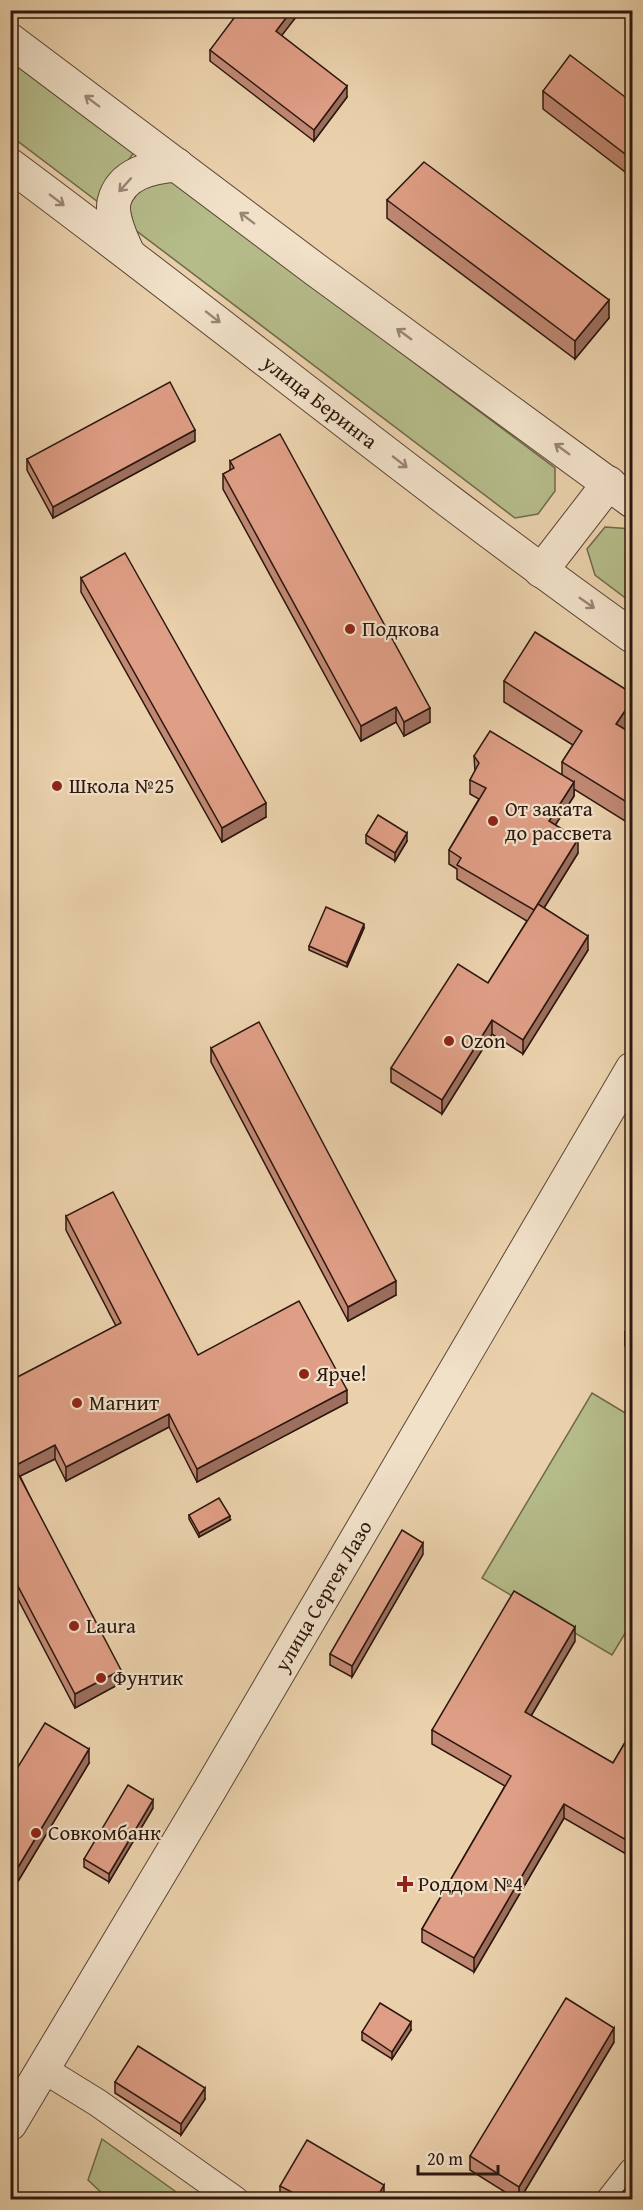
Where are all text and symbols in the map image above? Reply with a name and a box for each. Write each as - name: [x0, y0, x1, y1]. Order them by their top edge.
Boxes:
- one-way arrow: [84, 94, 100, 107]
- one-way arrow: [119, 177, 133, 193]
- one-way arrow: [49, 193, 65, 206]
- one-way arrow: [240, 212, 256, 224]
- one-way arrow: [204, 311, 220, 324]
- one-way arrow: [397, 328, 413, 340]
- street label: улица Беринга: [255, 346, 384, 456]
- one-way arrow: [554, 443, 570, 455]
- one-way arrow: [392, 456, 408, 469]
- one-way arrow: [578, 597, 594, 609]
- place label: Подкова: [362, 613, 440, 644]
- marker: Подкова: [343, 622, 357, 636]
- place label: Школа №25: [69, 770, 175, 801]
- marker: Школа №25: [50, 779, 64, 793]
- place label: От заката до рассвета: [505, 793, 612, 848]
- marker: От заката до рассвета: [486, 814, 500, 828]
- place label: Ozon: [461, 1025, 506, 1056]
- marker: Ozon: [442, 1034, 456, 1048]
- place label: Ярче!: [315, 1358, 367, 1389]
- marker: Ярче!: [297, 1367, 311, 1381]
- place label: Магнит: [89, 1387, 159, 1418]
- marker: Магнит: [70, 1396, 84, 1410]
- street label: улица Сергея Лазо: [266, 1514, 379, 1678]
- place label: Laura: [86, 1610, 136, 1641]
- marker: Laura: [67, 1619, 81, 1633]
- place label: Фунтик: [113, 1662, 183, 1693]
- marker: Фунтик: [94, 1671, 108, 1685]
- place label: Совкомбанк: [48, 1817, 161, 1848]
- marker: Совкомбанк: [29, 1826, 43, 1840]
- place label: Роддом №4: [418, 1868, 523, 1899]
- marker: Роддом №4: [396, 1875, 414, 1893]
- scale bar: [418, 2138, 498, 2176]
- text: 20 m: [427, 2145, 463, 2172]

